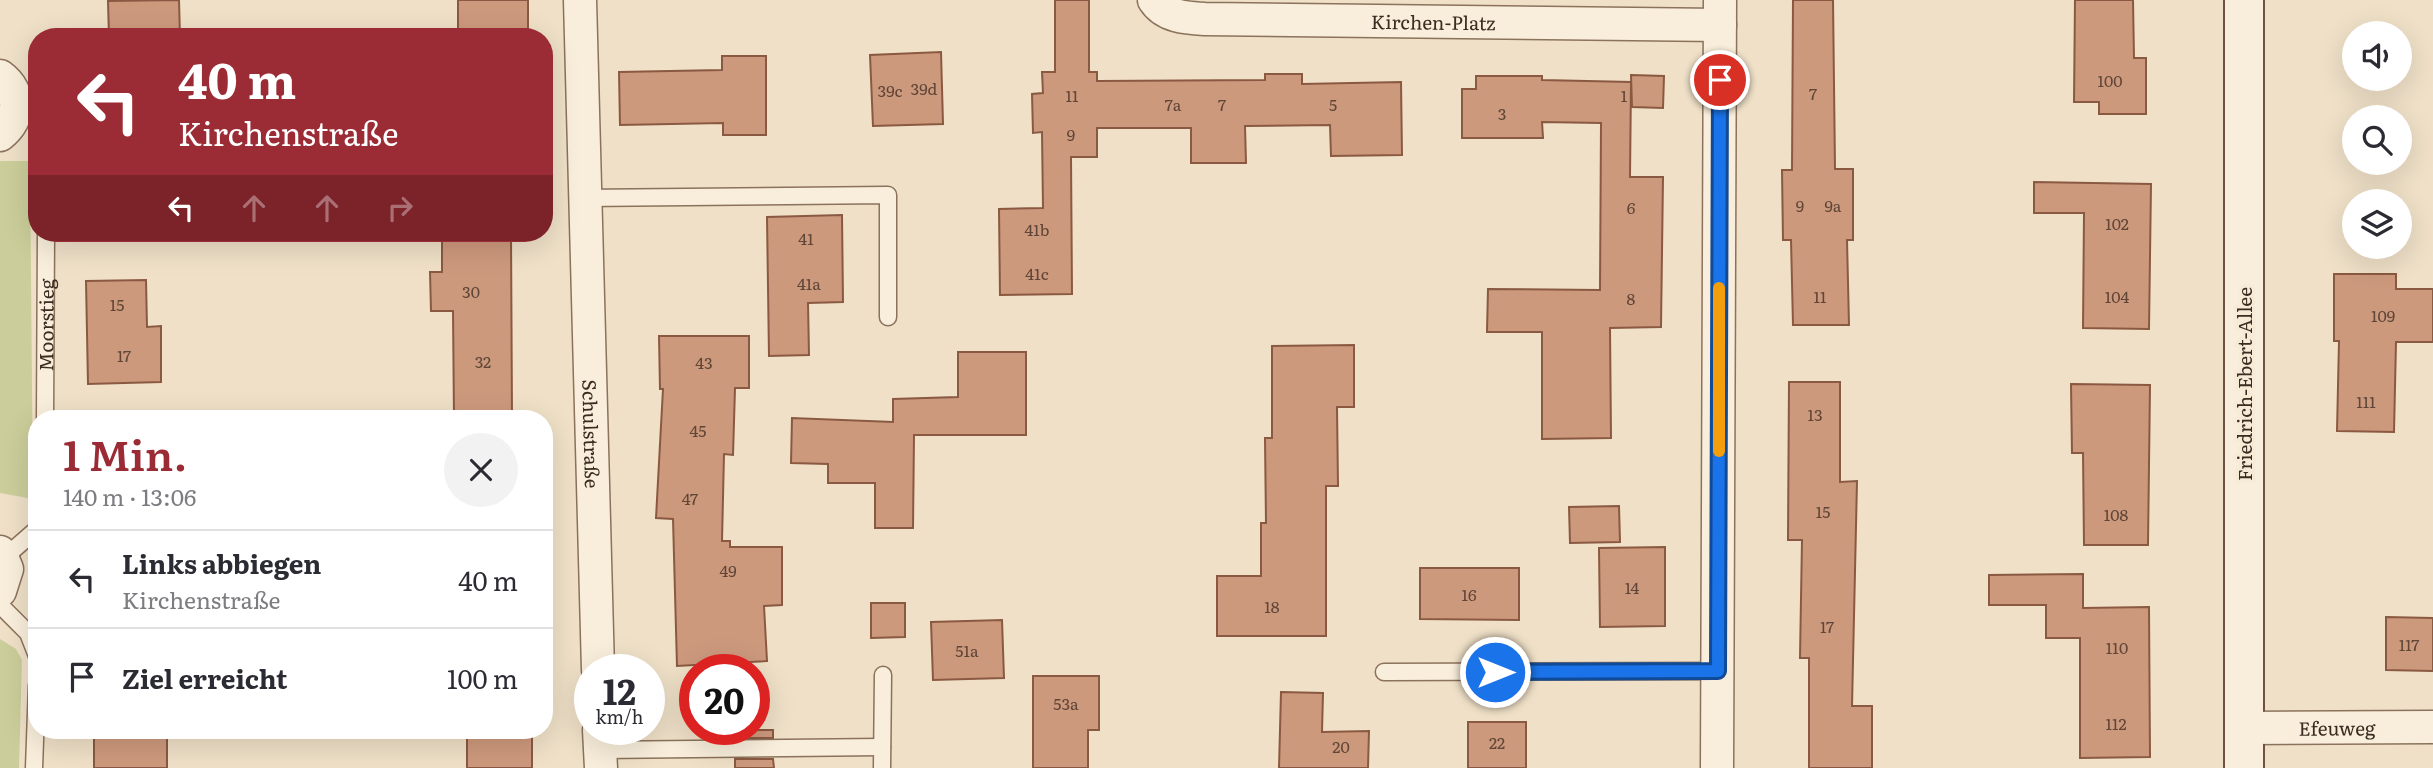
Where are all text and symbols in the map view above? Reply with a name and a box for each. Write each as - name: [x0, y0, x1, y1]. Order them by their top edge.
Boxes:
- street label: Kirchen-Platz: [1371, 7, 1496, 36]
- map controls: [2342, 21, 2412, 259]
- button: sound: [2342, 21, 2412, 91]
- text: 40 m: [178, 41, 296, 114]
- pin: [1690, 50, 1750, 110]
- icon: left: [63, 56, 154, 147]
- icon: arrive: [1701, 61, 1739, 99]
- house number: 100: [2097, 68, 2123, 92]
- house number: 39d: [911, 76, 938, 100]
- house number: 39c: [877, 78, 903, 102]
- house number: 7: [1809, 81, 1817, 105]
- house number: 11: [1065, 83, 1079, 107]
- house number: 1: [1621, 83, 1628, 107]
- house number: 7a: [1165, 92, 1182, 116]
- house number: 7: [1218, 92, 1226, 116]
- house number: 5: [1329, 92, 1337, 116]
- house number: 3: [1498, 101, 1506, 125]
- button: search: [2342, 105, 2412, 175]
- text: Kirchenstraße: [178, 108, 399, 156]
- house number: 9: [1067, 122, 1075, 146]
- icon: left: [162, 189, 200, 227]
- icon: ahead: [235, 189, 273, 227]
- icon: ahead: [308, 189, 346, 227]
- icon: right: [381, 189, 419, 227]
- button: layers: [2342, 189, 2412, 259]
- house number: 9: [1796, 193, 1804, 217]
- house number: 9a: [1825, 193, 1842, 217]
- house number: 6: [1627, 195, 1636, 219]
- house number: 102: [2105, 211, 2129, 235]
- house number: 41b: [1024, 217, 1050, 241]
- house number: 41: [798, 226, 814, 250]
- house number: 41c: [1025, 261, 1049, 285]
- house number: 41a: [797, 271, 821, 295]
- street label: Moorstieg: [31, 278, 60, 371]
- house number: 30: [462, 279, 480, 303]
- house number: 11: [1813, 284, 1827, 308]
- house number: 104: [2105, 284, 2129, 308]
- house number: 8: [1627, 286, 1636, 310]
- street label: Friedrich-Ebert-Allee: [2230, 287, 2258, 481]
- house number: 15: [110, 292, 124, 316]
- house number: 109: [2371, 303, 2395, 327]
- house number: 17: [117, 343, 131, 367]
- house number: 32: [475, 349, 491, 373]
- house number: 43: [695, 350, 713, 374]
- street label: Schulstraße: [576, 379, 607, 489]
- house number: 111: [2356, 389, 2376, 413]
- house number: 13: [1807, 402, 1823, 426]
- house number: 45: [690, 418, 706, 442]
- text: 1 Min.: [63, 422, 187, 484]
- button: close: [444, 433, 518, 507]
- text: 140 m · 13:06: [63, 479, 196, 513]
- house number: 47: [682, 486, 698, 510]
- house number: 15: [1816, 499, 1830, 523]
- house number: 108: [2104, 502, 2128, 526]
- text: Links abbiegen: [122, 543, 321, 582]
- house number: 49: [719, 558, 737, 582]
- icon: left: [63, 560, 101, 598]
- text: 40 m: [458, 560, 518, 599]
- house number: 14: [1625, 575, 1640, 599]
- text: Kirchenstraße: [122, 582, 281, 616]
- house number: 16: [1461, 582, 1477, 606]
- house number: 18: [1264, 594, 1280, 618]
- house number: 17: [1820, 614, 1834, 638]
- house number: 117: [2399, 632, 2419, 656]
- position arrow: [1458, 635, 1532, 709]
- house number: 110: [2106, 635, 2128, 659]
- house number: 51a: [955, 638, 979, 662]
- speed limit sign: 20: [679, 654, 770, 745]
- icon: arrive: [63, 658, 101, 696]
- text: Ziel erreicht: [122, 658, 287, 697]
- text: 100 m: [447, 658, 518, 697]
- text: 12: [603, 664, 636, 716]
- house number: 53a: [1053, 691, 1079, 715]
- text: km/h: [596, 703, 643, 730]
- house number: 112: [2105, 711, 2127, 735]
- street label: Efeuweg: [2298, 713, 2376, 742]
- house number: 22: [1489, 730, 1505, 754]
- house number: 20: [1332, 734, 1350, 758]

